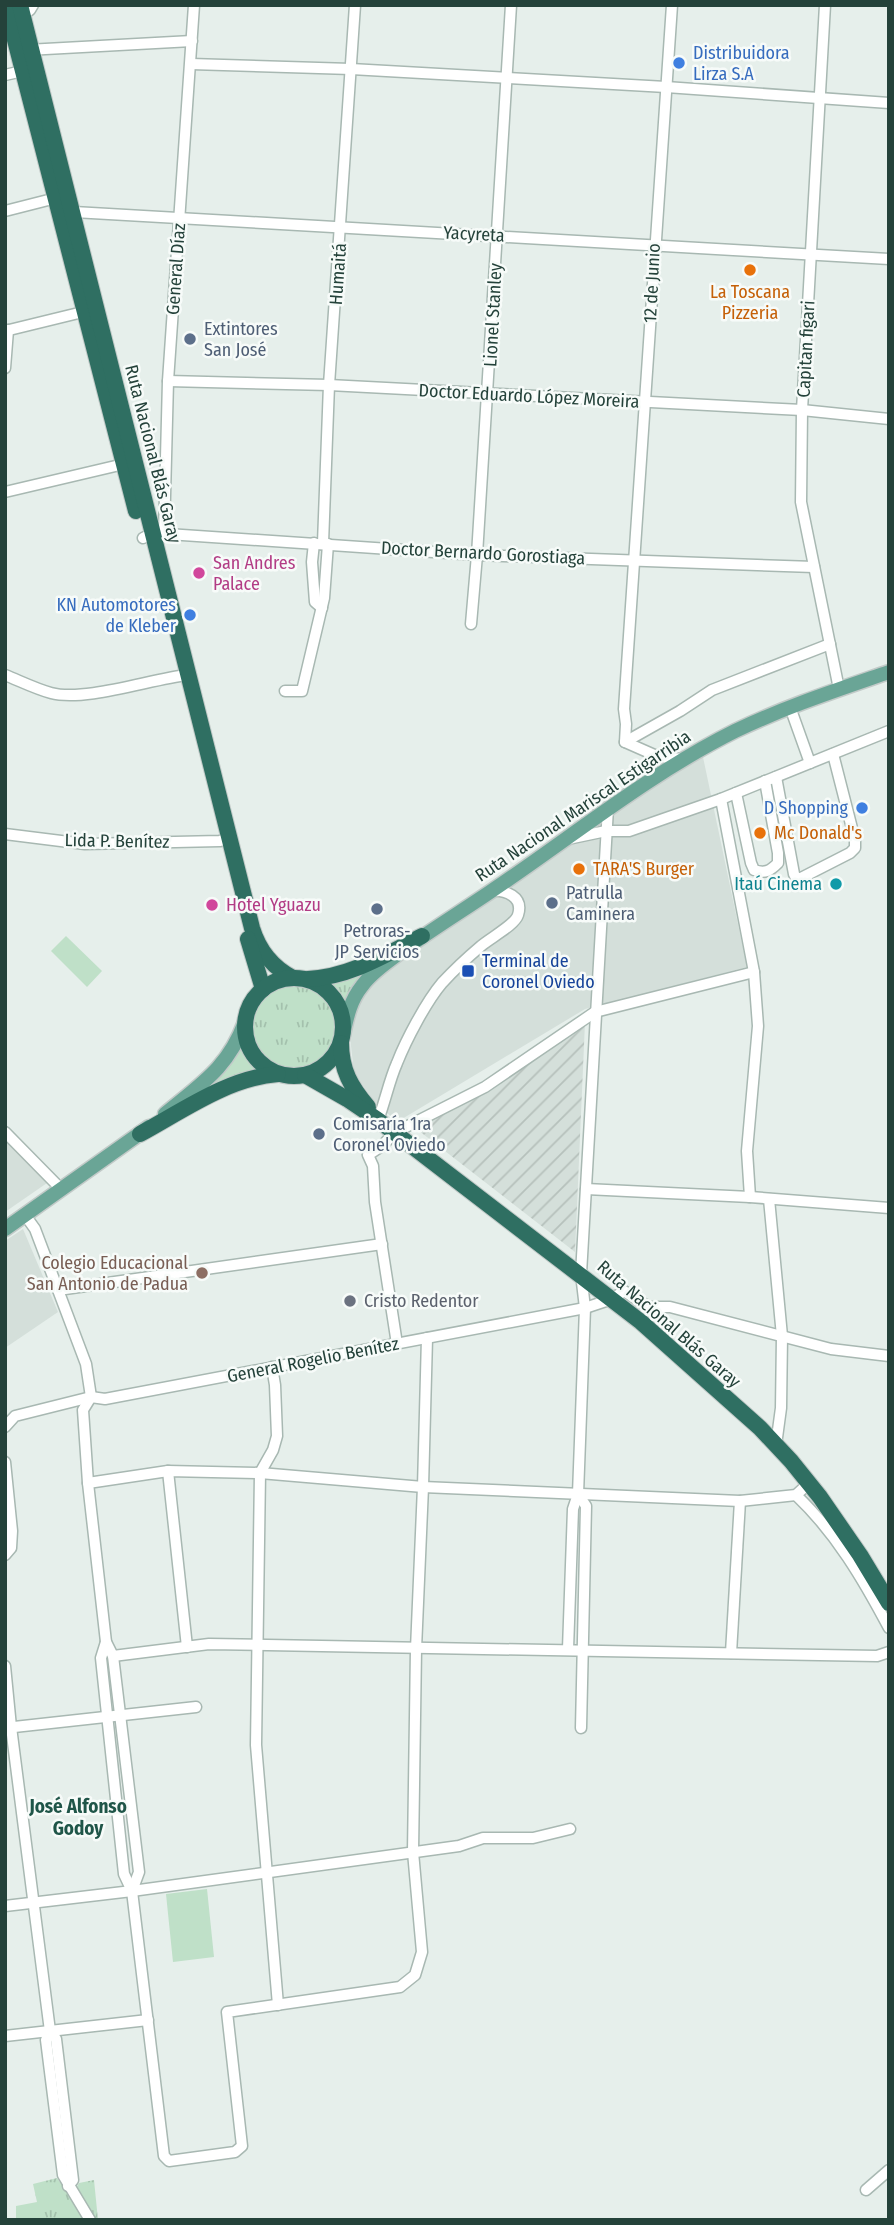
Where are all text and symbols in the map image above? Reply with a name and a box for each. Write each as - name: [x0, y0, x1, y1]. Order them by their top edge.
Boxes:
- place label: Distribuidora Lirza S.A: [693, 42, 790, 85]
- marker: Distribuidora Lirza S.A: [671, 55, 687, 71]
- street label: Yacyreta: [443, 221, 505, 247]
- street label: General Díaz: [162, 222, 190, 316]
- street label: Humaitá: [325, 242, 351, 306]
- street label: 12 de Junio: [639, 243, 665, 323]
- marker: La Toscana Pizzeria: [742, 262, 758, 278]
- street label: Lionel Stanley: [479, 263, 507, 367]
- place label: La Toscana Pizzeria: [710, 281, 790, 324]
- street label: Capitan figari: [792, 300, 820, 398]
- place label: Extintores San José: [204, 318, 278, 361]
- marker: Extintores San José: [182, 331, 198, 347]
- street label: Ruta Nacional Blás Garay: [120, 362, 186, 546]
- street label: Doctor Eduardo López Moreira: [418, 379, 640, 413]
- street label: Doctor Bernardo Gorostiaga: [380, 537, 586, 569]
- place label: San Andres Palace: [213, 552, 296, 595]
- marker: San Andres Palace: [191, 565, 207, 581]
- place label: KN Automotores de Kleber: [57, 594, 177, 637]
- marker: KN Automotores de Kleber: [182, 607, 198, 623]
- street label: Ruta Nacional Mariscal Estigarribia: [471, 725, 695, 886]
- place label: D Shopping: [764, 797, 849, 819]
- marker: D Shopping: [854, 800, 870, 816]
- place label: Mc Donald's: [774, 822, 863, 844]
- marker: Mc Donald's: [752, 825, 768, 841]
- street label: Lida P. Benítez: [64, 829, 170, 853]
- place label: TARA'S Burger: [593, 858, 695, 880]
- marker: TARA'S Burger: [571, 861, 587, 877]
- place label: Itaú Cinema: [734, 873, 822, 895]
- marker: Itaú Cinema: [828, 876, 844, 892]
- place label: Patrulla Caminera: [566, 882, 635, 925]
- place label: Hotel Yguazu: [226, 894, 321, 916]
- marker: Patrulla Caminera: [544, 895, 560, 911]
- marker: Hotel Yguazu: [204, 897, 220, 913]
- marker: Petroras- JP Servicios: [369, 901, 385, 917]
- place label: Petroras- JP Servicios: [335, 920, 420, 963]
- place label: Terminal de Coronel Oviedo: [482, 950, 595, 993]
- marker: Terminal de Coronel Oviedo: [460, 963, 476, 979]
- place label: Comisaría 1ra Coronel Oviedo: [333, 1113, 446, 1156]
- marker: Comisaría 1ra Coronel Oviedo: [311, 1126, 327, 1142]
- place label: Colegio Educacional San Antonio de Padua: [27, 1252, 188, 1295]
- street label: Ruta Nacional Blás Garay: [593, 1256, 745, 1392]
- marker: Colegio Educacional San Antonio de Padua: [194, 1265, 210, 1281]
- place label: Cristo Redentor: [364, 1290, 479, 1312]
- marker: Cristo Redentor: [342, 1293, 358, 1309]
- street label: General Rogelio Benítez: [225, 1333, 401, 1387]
- district label: José Alfonso Godoy: [28, 1795, 127, 1840]

